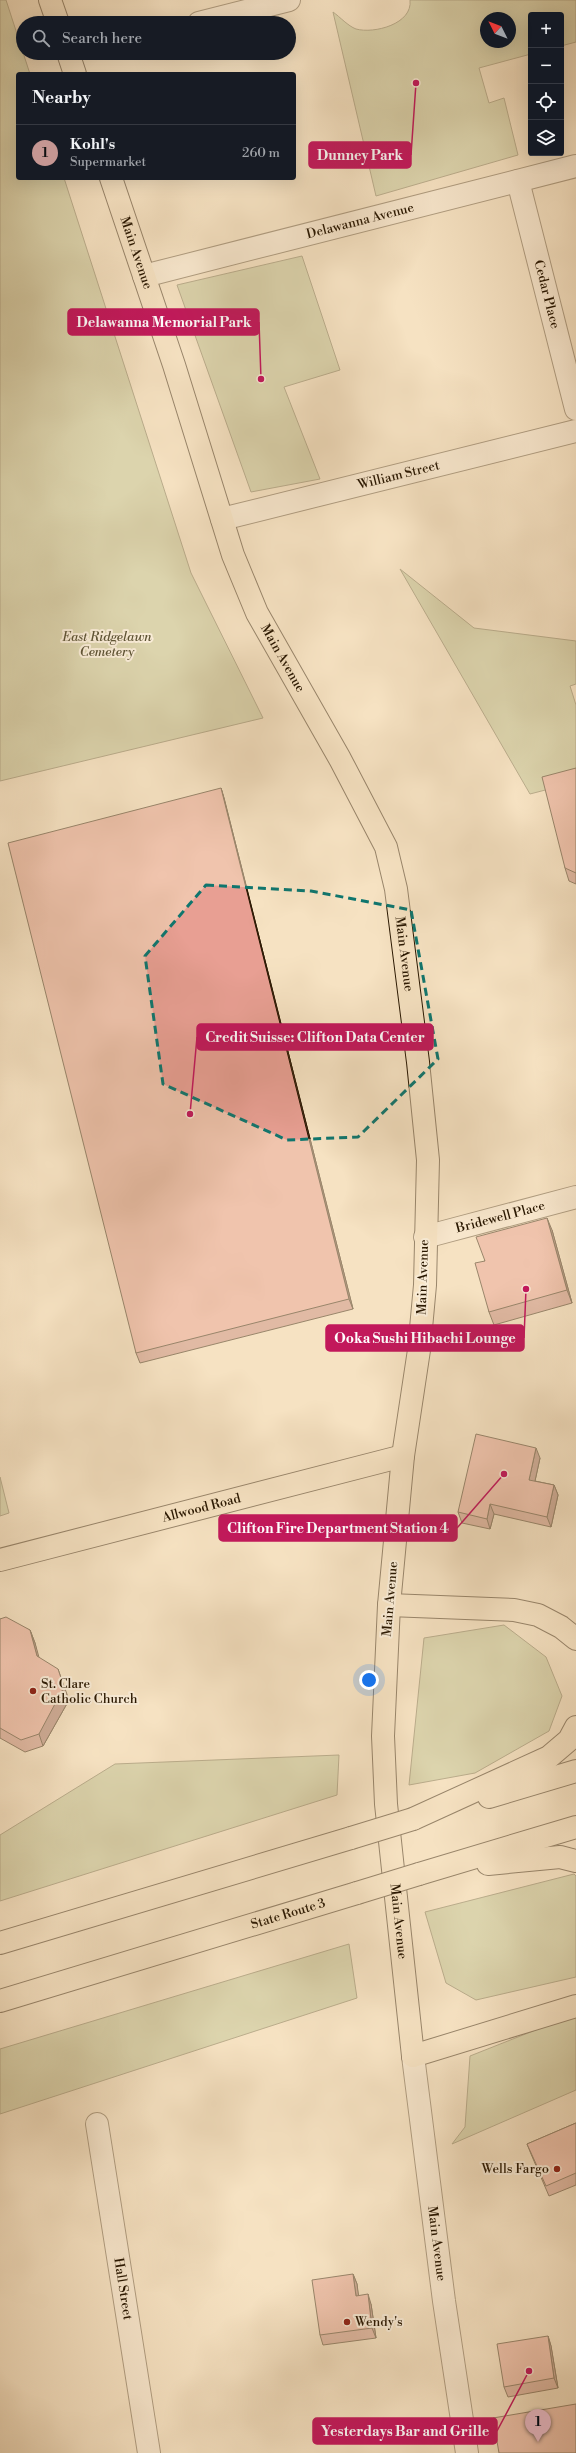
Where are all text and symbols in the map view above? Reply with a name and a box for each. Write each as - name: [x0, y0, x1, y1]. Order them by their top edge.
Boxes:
- north arrow: [480, 12, 516, 48]
- map controls: [528, 12, 564, 156]
- button: +: [528, 12, 564, 48]
- search box: [16, 16, 296, 60]
- icon: search: [30, 27, 52, 49]
- text: Search here: [62, 29, 142, 48]
- button: −: [528, 48, 564, 84]
- button: locate: [528, 84, 564, 120]
- text: Nearby: [32, 87, 91, 109]
- button: layers: [528, 120, 564, 156]
- text: Kohl's: [70, 135, 115, 154]
- callout: Dunney Park: [309, 142, 411, 168]
- text: 1: [42, 145, 48, 161]
- text: 260 m: [242, 145, 280, 161]
- text: Dunney Park: [317, 147, 403, 165]
- text: Supermarket: [70, 154, 146, 170]
- street label: Delawanna Avenue: [305, 200, 416, 242]
- street label: Main Avenue: [117, 214, 156, 292]
- street label: Cedar Place: [530, 258, 563, 331]
- callout: Delawanna Memorial Park: [68, 309, 259, 335]
- text: Delawanna Memorial Park: [76, 314, 252, 332]
- street label: William Street: [355, 457, 442, 493]
- street label: Main Avenue: [257, 621, 309, 695]
- park label: East Ridgelawn Cemetery: [61, 629, 152, 660]
- street label: Main Avenue: [392, 915, 417, 993]
- callout: Credit Suisse: Clifton Data Center: [197, 1024, 433, 1050]
- text: Credit Suisse: Clifton Data Center: [205, 1029, 425, 1047]
- street label: Bridewell Place: [453, 1197, 547, 1237]
- street label: Main Avenue: [414, 1238, 432, 1315]
- callout: Ooka Sushi Hibachi Lounge: [326, 1325, 524, 1351]
- text: Ooka Sushi Hibachi Lounge: [334, 1330, 516, 1348]
- street label: Allwood Road: [160, 1490, 243, 1526]
- callout: Clifton Fire Department Station 4: [219, 1515, 457, 1541]
- text: Clifton Fire Department Station 4: [227, 1520, 449, 1538]
- street label: Main Avenue: [379, 1560, 401, 1637]
- your location: [359, 1670, 379, 1690]
- place label: St. Clare Catholic Church: [41, 1676, 138, 1707]
- marker: St. Clare Catholic Church: [28, 1686, 38, 1696]
- street label: Main Avenue: [387, 1883, 411, 1961]
- street label: State Route 3: [249, 1895, 327, 1933]
- place label: Wells Fargo: [481, 2161, 549, 2177]
- marker: Wells Fargo: [552, 2164, 562, 2174]
- street label: Main Avenue: [424, 2205, 449, 2282]
- street label: Hall Street: [110, 2257, 136, 2322]
- place label: Wendy's: [354, 2314, 403, 2330]
- marker: Wendy's: [342, 2317, 352, 2327]
- pin: 1: [525, 2409, 551, 2442]
- callout: Yesterdays Bar and Grille: [313, 2418, 497, 2444]
- text: Yesterdays Bar and Grille: [321, 2423, 490, 2441]

